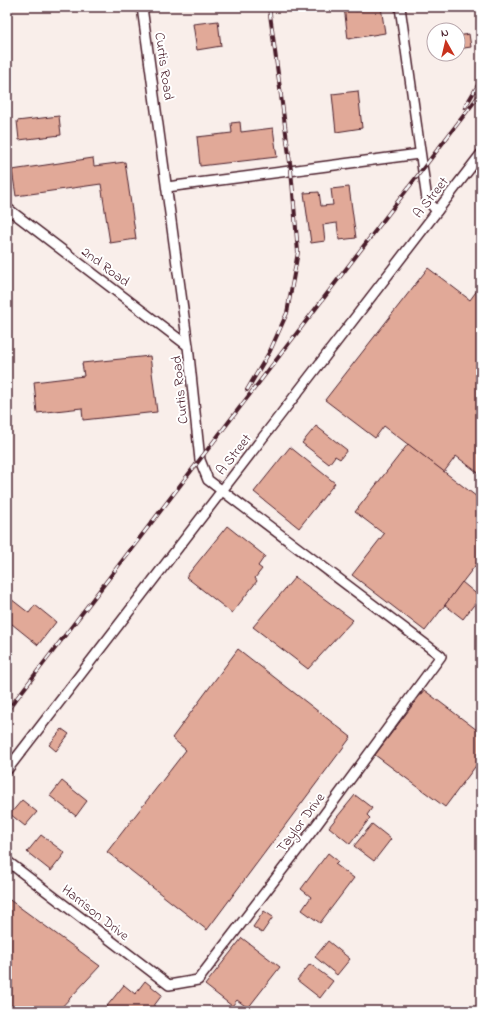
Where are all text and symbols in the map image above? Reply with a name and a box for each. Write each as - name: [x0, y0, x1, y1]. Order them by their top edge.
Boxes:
- north arrow: [426, 22, 466, 62]
- text: N: [440, 25, 450, 42]
- street label: Curtis Road: [148, 31, 179, 102]
- street label: A Street: [408, 173, 454, 223]
- street label: 2nd Road: [77, 242, 134, 292]
- street label: Curtis Road: [166, 355, 195, 425]
- street label: A Street: [211, 430, 257, 480]
- street label: Taylor Drive: [272, 788, 332, 858]
- street label: Harrison Drive: [57, 880, 134, 947]

